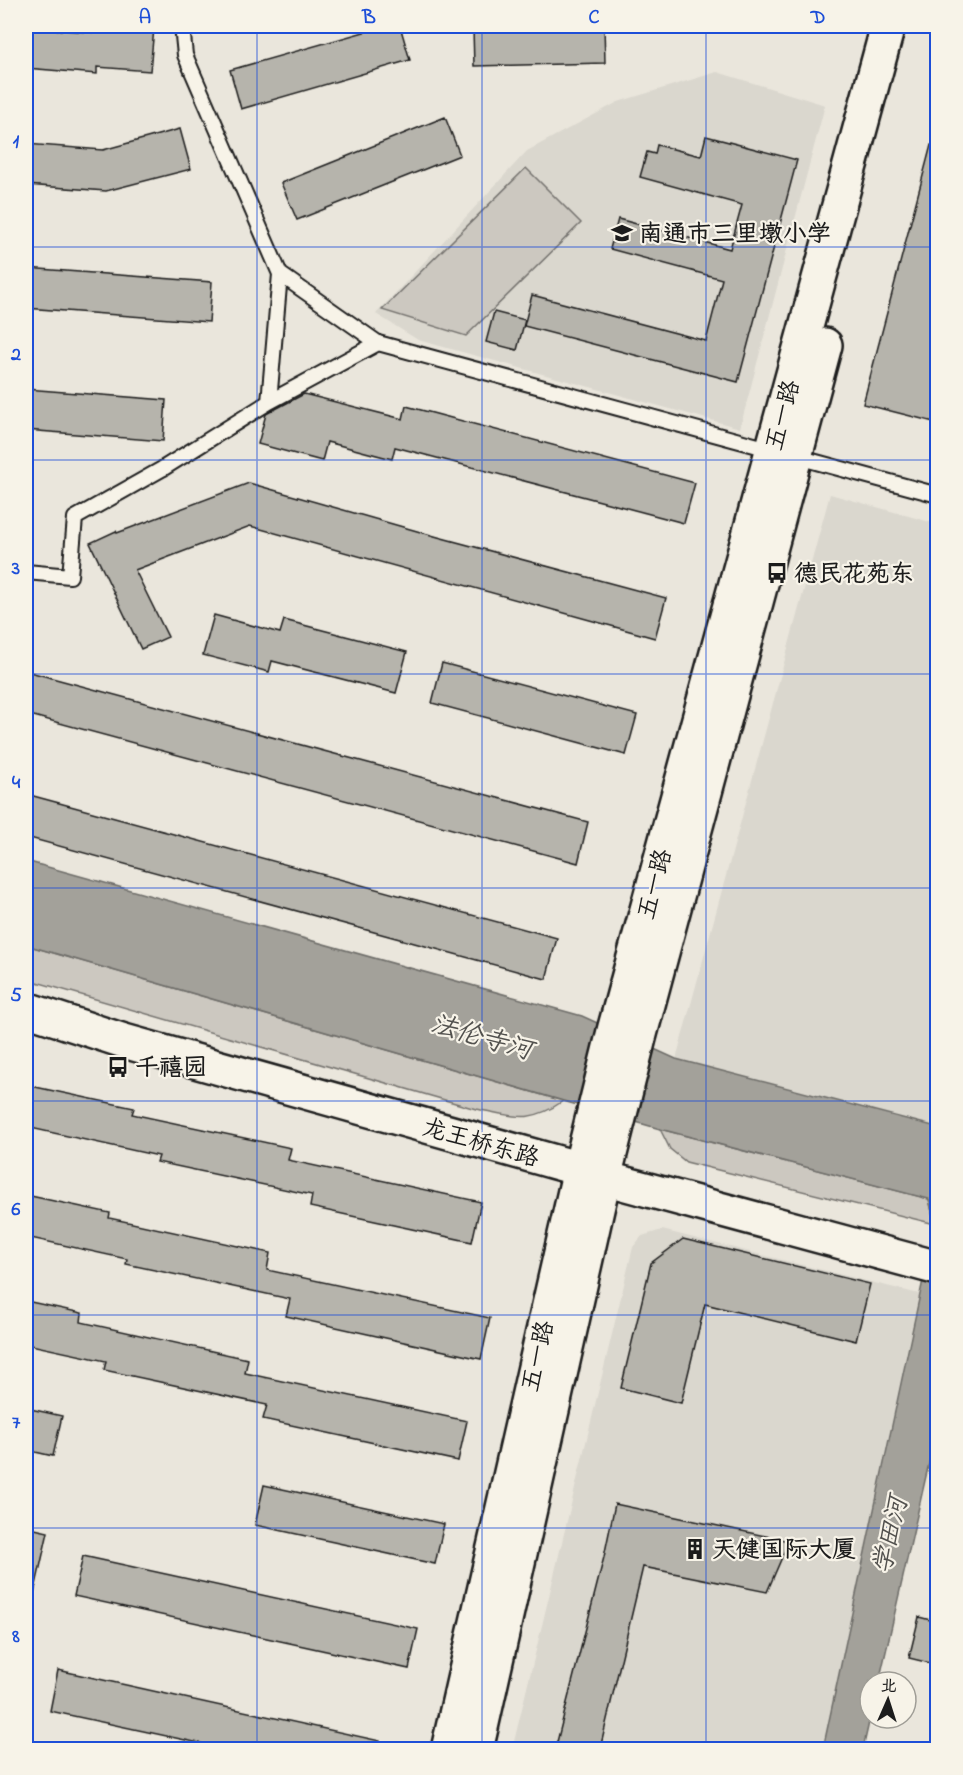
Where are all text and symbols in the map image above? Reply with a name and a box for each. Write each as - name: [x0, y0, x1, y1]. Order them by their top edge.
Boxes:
- text: A: [139, 4, 151, 33]
- text: B: [361, 4, 376, 33]
- text: C: [589, 4, 600, 33]
- text: D: [810, 4, 825, 33]
- text: 1: [13, 128, 20, 157]
- place label: 南通市三里墩小学: [639, 218, 831, 253]
- school or university icon: 南通市三里墩小学: [610, 221, 634, 245]
- text: 2: [10, 341, 21, 370]
- street label: 五一路: [758, 376, 811, 455]
- text: 3: [11, 555, 20, 584]
- place label: 德民花苑东: [794, 558, 914, 593]
- bus stop icon: 德民花苑东: [765, 561, 789, 585]
- text: 4: [12, 769, 21, 798]
- street label: 五一路: [630, 845, 683, 924]
- text: 5: [10, 982, 22, 1011]
- water label: 法伦寺河: [426, 1006, 540, 1073]
- place label: 千禧园: [135, 1052, 207, 1087]
- bus stop icon: 千禧园: [106, 1055, 130, 1079]
- street label: 龙王桥东路: [418, 1111, 543, 1178]
- text: 6: [12, 1196, 21, 1225]
- street label: 五一路: [514, 1318, 565, 1396]
- text: 7: [12, 1409, 21, 1438]
- water label: 学田河: [865, 1490, 920, 1578]
- place label: 天健国际大厦: [712, 1534, 856, 1569]
- building icon: 天健国际大厦: [683, 1537, 707, 1561]
- text: 8: [11, 1623, 20, 1652]
- north arrow: [858, 1670, 918, 1730]
- text: 北: [880, 1675, 897, 1699]

